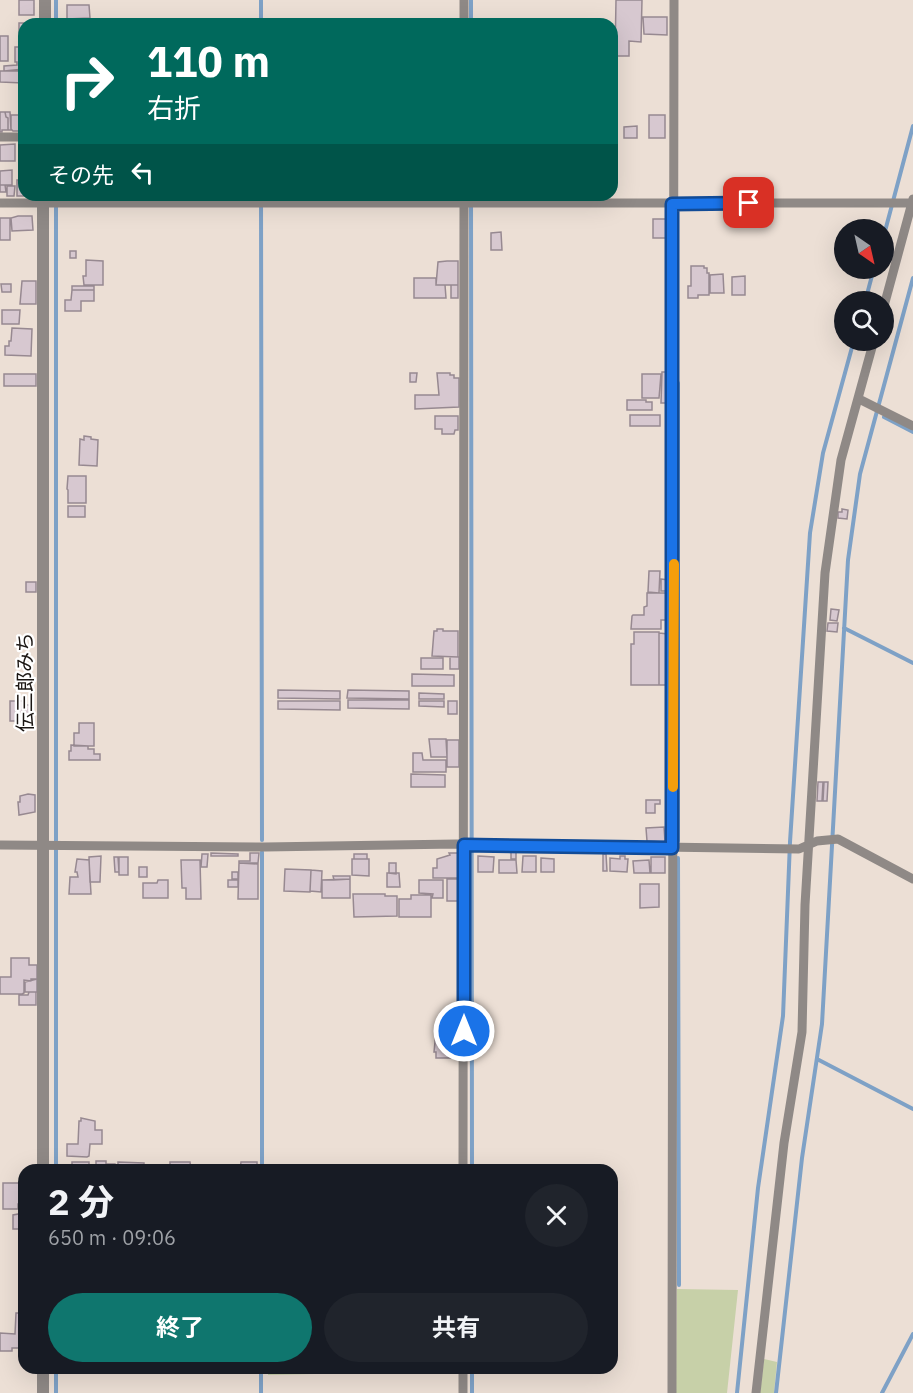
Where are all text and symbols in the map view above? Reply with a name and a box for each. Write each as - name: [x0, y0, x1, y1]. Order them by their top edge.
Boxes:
- text: 110 m: [147, 34, 270, 89]
- icon: right: [48, 42, 126, 120]
- text: 右折: [147, 90, 201, 125]
- icon: left: [126, 156, 159, 189]
- text: その先: [48, 160, 114, 189]
- pin: [723, 177, 774, 228]
- icon: arrive: [732, 186, 765, 219]
- north arrow: [834, 219, 894, 279]
- map controls: [834, 219, 894, 351]
- button: search: [834, 291, 894, 351]
- street label: 伝三郎みち: [11, 632, 38, 732]
- position arrow: [432, 999, 496, 1063]
- text: 2 分: [48, 1178, 114, 1225]
- button: close: [525, 1184, 588, 1247]
- text: 650 m · 09:06: [48, 1224, 176, 1251]
- button: 終了: [48, 1293, 312, 1362]
- button: 共有: [324, 1293, 588, 1362]

